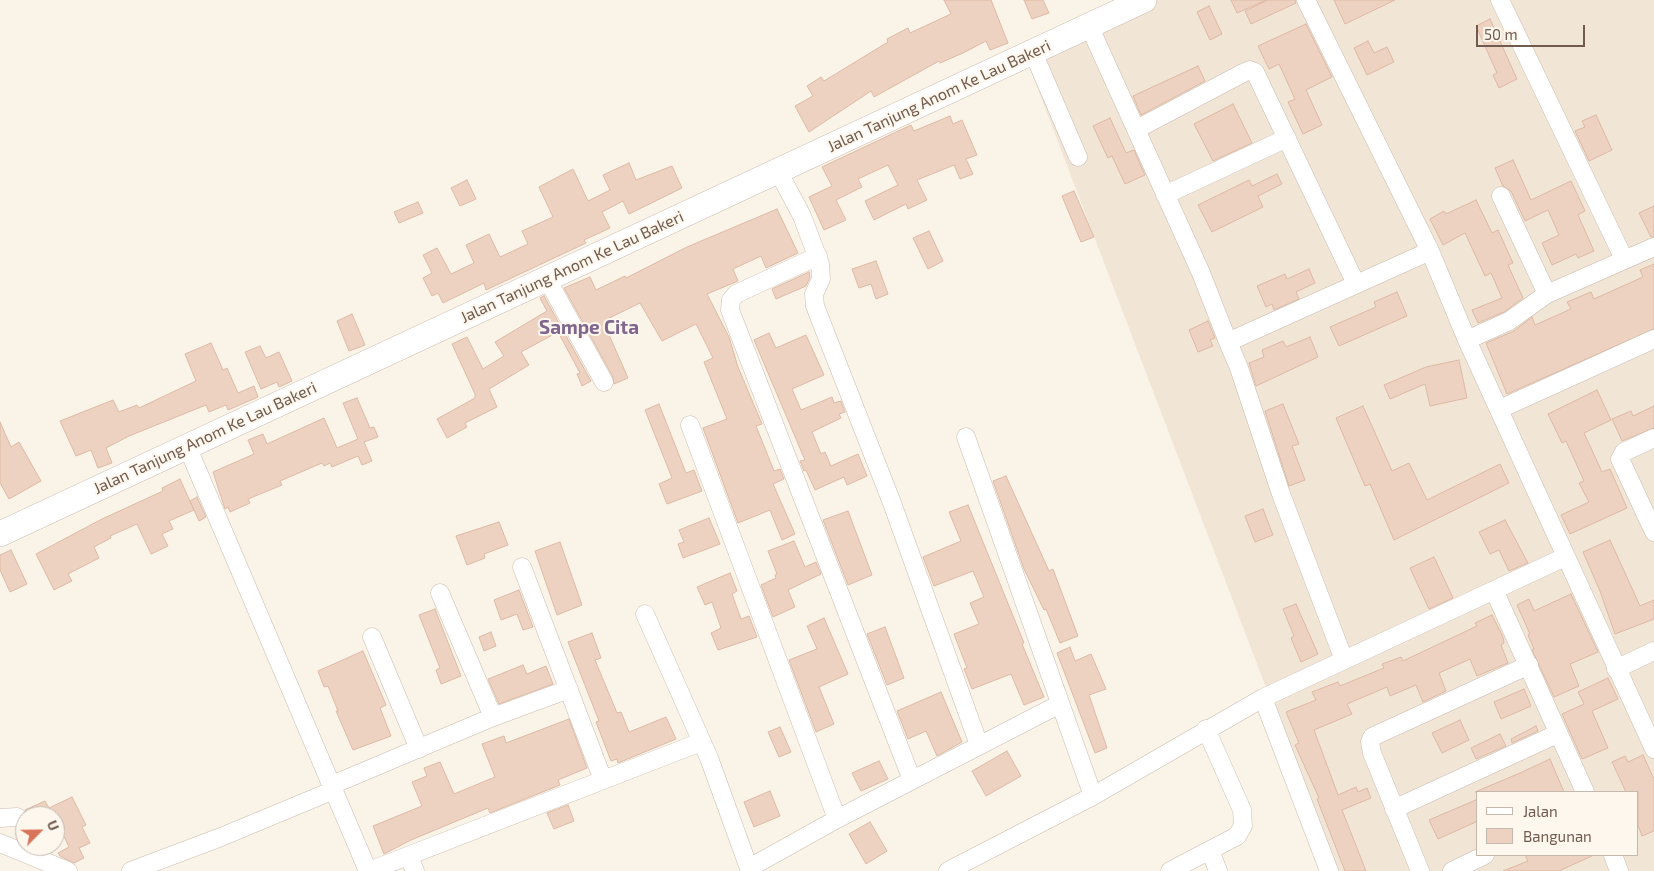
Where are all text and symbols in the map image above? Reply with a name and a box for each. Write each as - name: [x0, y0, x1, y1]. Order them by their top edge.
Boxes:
- scale bar: [1479, 15, 1588, 47]
- text: 50 m: [1484, 25, 1518, 43]
- street label: Jalan Tanjung Anom Ke Lau Bakeri: [824, 36, 1054, 156]
- street label: Jalan Tanjung Anom Ke Lau Bakeri: [457, 207, 687, 327]
- district label: Sampe Cita: [539, 317, 639, 339]
- street label: Jalan Tanjung Anom Ke Lau Bakeri: [90, 378, 320, 498]
- legend: [1476, 791, 1639, 856]
- text: Jalan: [1523, 802, 1558, 820]
- north arrow: [15, 806, 65, 856]
- text: U: [44, 818, 63, 833]
- text: Bangunan: [1523, 827, 1592, 845]

